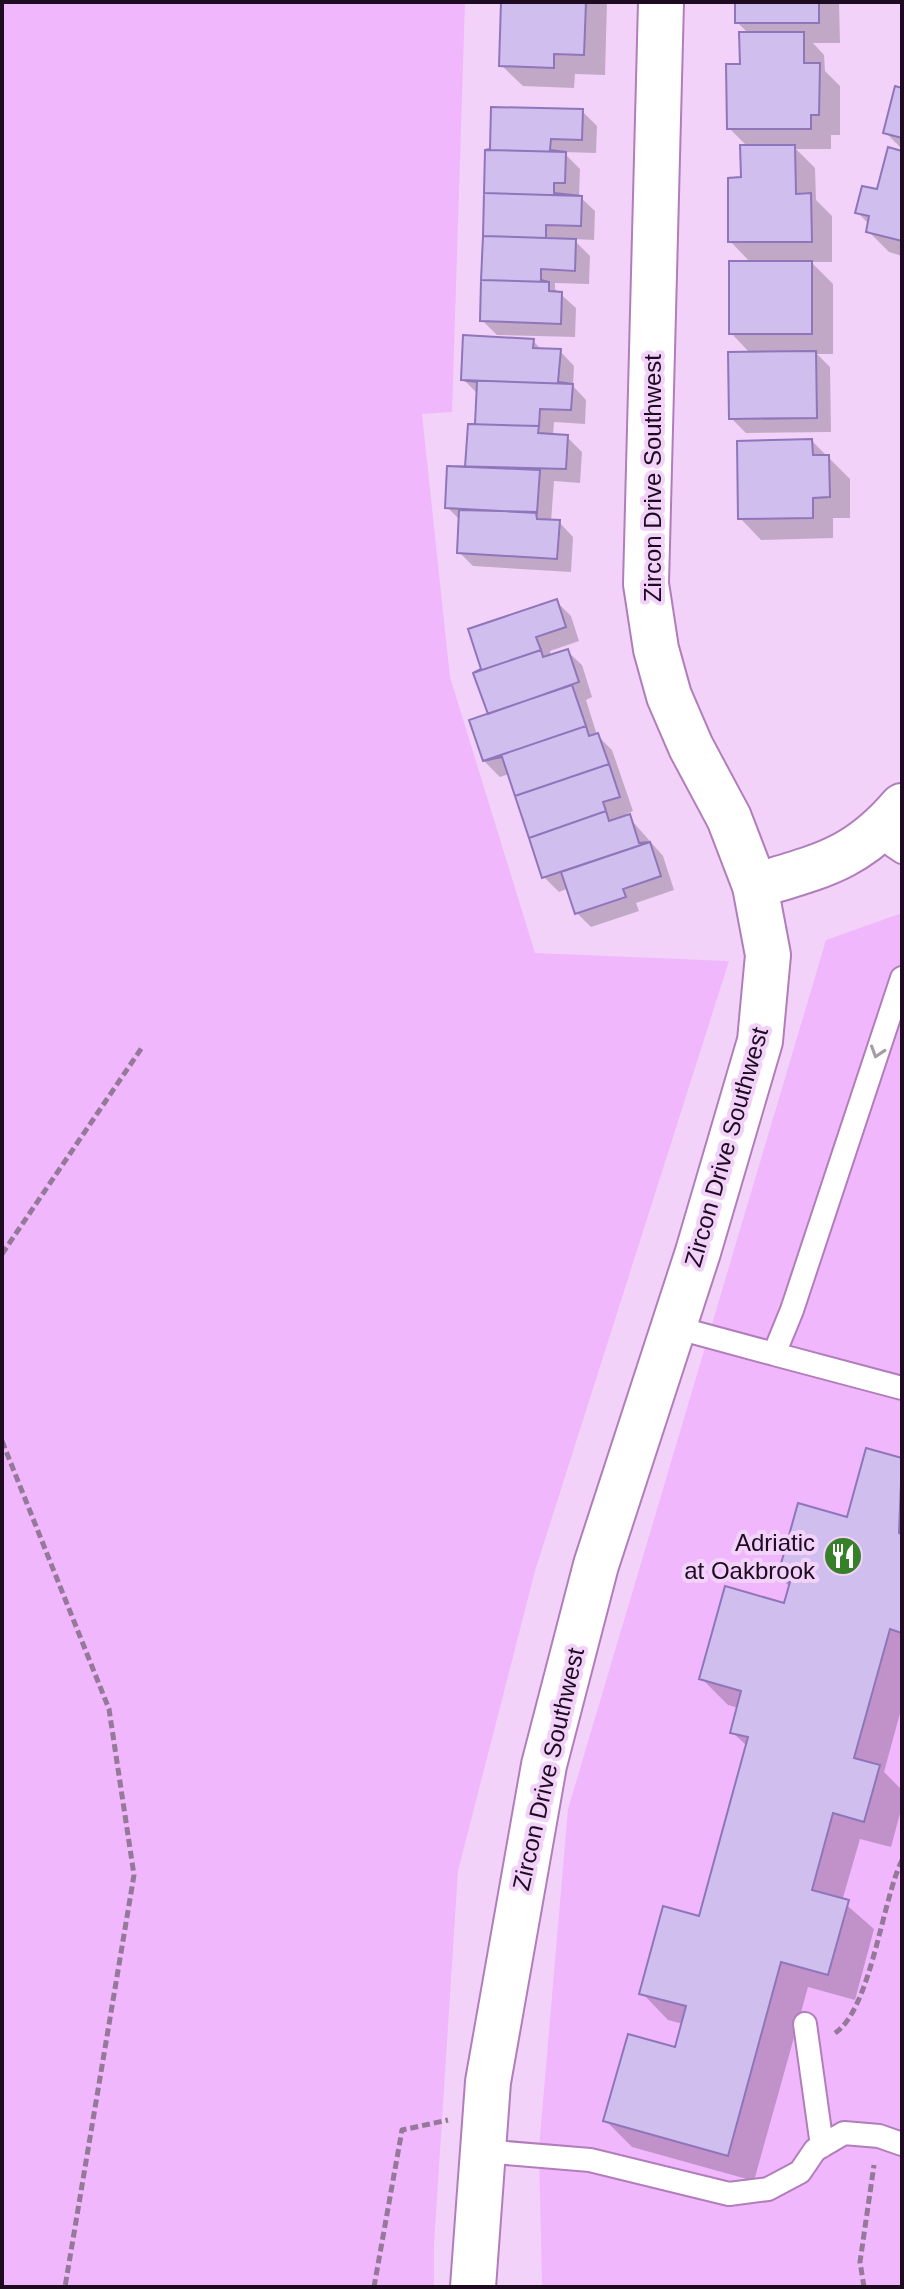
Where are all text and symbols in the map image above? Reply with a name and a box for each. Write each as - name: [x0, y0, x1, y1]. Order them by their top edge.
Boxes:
- street label: Zircon Drive Southwest: [639, 354, 666, 602]
- street label: Zircon Drive Southwest: [679, 1024, 773, 1270]
- one-way arrow: [871, 1045, 887, 1059]
- place label: Adriatic at Oakbrook: [684, 1529, 816, 1584]
- restaurant icon: Adriatic at Oakbrook: [822, 1535, 864, 1577]
- street label: Zircon Drive Southwest: [507, 1645, 589, 1893]

